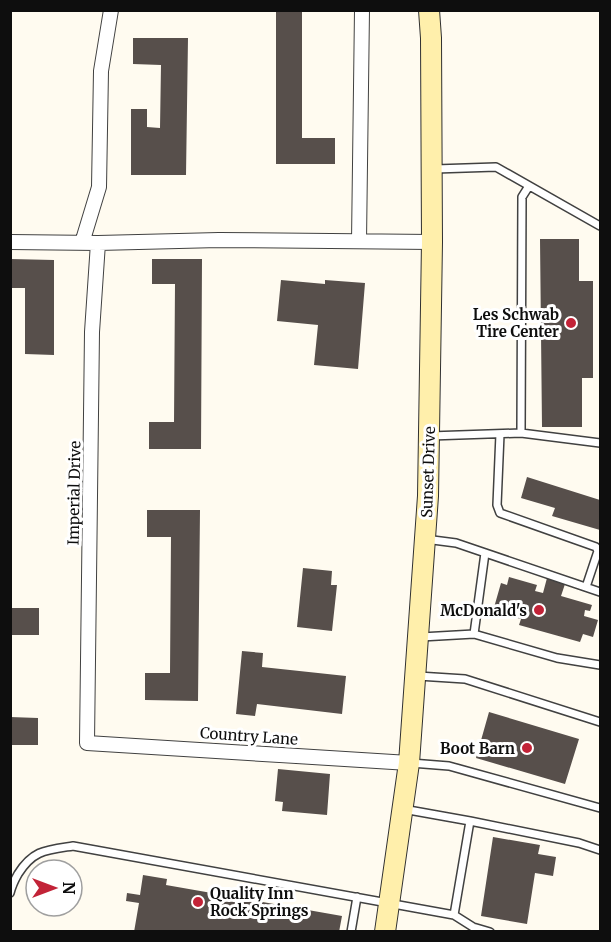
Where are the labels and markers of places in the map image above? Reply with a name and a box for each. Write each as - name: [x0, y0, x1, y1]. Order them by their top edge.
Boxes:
- place label: Les Schwab Tire Center: [473, 305, 559, 341]
- marker: Les Schwab Tire Center: [564, 316, 578, 330]
- place label: McDonald's: [440, 601, 527, 620]
- marker: McDonald's: [532, 603, 546, 617]
- place label: Boot Barn: [440, 739, 515, 758]
- marker: Boot Barn: [520, 741, 534, 755]
- place label: Quality Inn Rock Springs: [210, 884, 309, 920]
- marker: Quality Inn Rock Springs: [191, 895, 205, 909]

